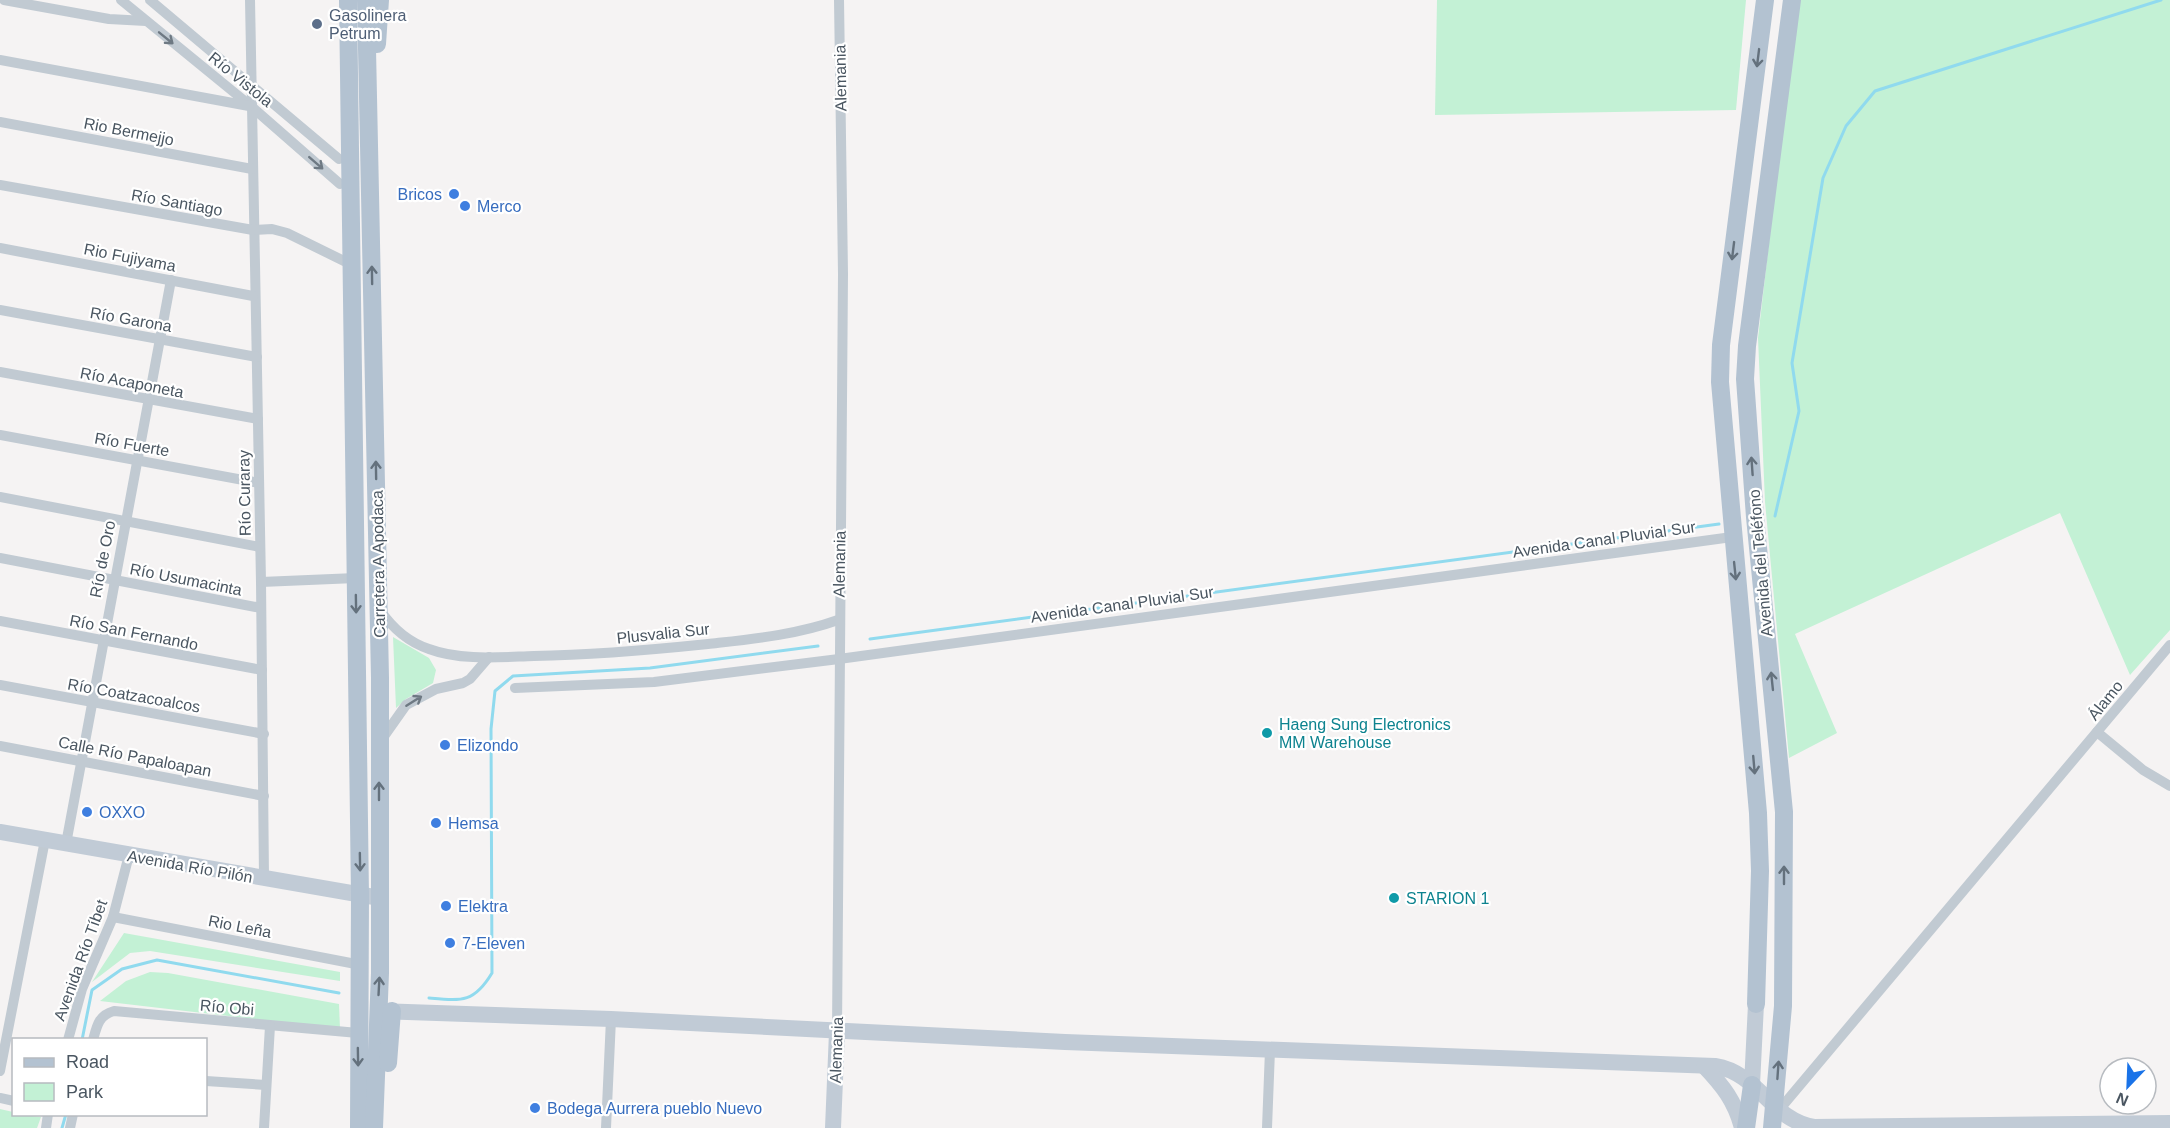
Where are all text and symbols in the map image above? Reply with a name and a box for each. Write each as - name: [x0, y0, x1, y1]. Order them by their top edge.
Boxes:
- place label: Gasolinera Petrum: [329, 7, 406, 42]
- marker: Gasolinera Petrum: [310, 17, 324, 31]
- one-way arrow: [158, 31, 174, 44]
- street label: Alemania: [831, 44, 850, 111]
- one-way arrow: [1752, 48, 1763, 67]
- street label: Río Vistola: [205, 49, 276, 110]
- street label: Rio Bermejjo: [82, 114, 176, 149]
- one-way arrow: [308, 156, 323, 170]
- street label: Río Santiago: [130, 186, 224, 219]
- place label: Bricos: [398, 186, 442, 203]
- marker: Bricos: [447, 187, 461, 201]
- place label: Merco: [477, 198, 522, 215]
- marker: Merco: [458, 199, 472, 213]
- street label: Rio Fujiyama: [82, 240, 177, 275]
- one-way arrow: [1728, 241, 1739, 261]
- one-way arrow: [366, 265, 378, 285]
- street label: Río Garona: [89, 304, 173, 335]
- street label: Río Acaponeta: [79, 364, 185, 401]
- street label: Río Fuerte: [93, 430, 171, 459]
- street label: Río Curaray: [235, 450, 254, 536]
- one-way arrow: [1746, 456, 1757, 476]
- one-way arrow: [370, 460, 381, 480]
- street label: Avenida del Teléfono: [1746, 488, 1775, 637]
- street label: Carretera A Apodaca: [369, 490, 388, 638]
- street label: Avenida Canal Pluvial Sur: [1511, 518, 1697, 561]
- street label: Río de Oro: [87, 519, 118, 599]
- street label: Alemania: [830, 530, 849, 598]
- street label: Río Usumacinta: [128, 560, 243, 599]
- one-way arrow: [1730, 561, 1741, 580]
- street label: Avenida Canal Pluvial Sur: [1029, 583, 1215, 626]
- one-way arrow: [350, 594, 362, 614]
- street label: Río San Fernando: [68, 612, 200, 653]
- street label: Plusvalia Sur: [616, 620, 711, 647]
- one-way arrow: [1766, 671, 1777, 691]
- street label: Río Coatzacoalcos: [66, 675, 202, 716]
- street label: Álamo: [2084, 677, 2126, 723]
- one-way arrow: [405, 694, 422, 706]
- place label: Haeng Sung Electronics MM Warehouse: [1279, 716, 1451, 751]
- marker: Haeng Sung Electronics MM Warehouse: [1260, 726, 1274, 740]
- street label: Calle Río Papaloapan: [57, 733, 213, 780]
- place label: Elizondo: [457, 737, 518, 754]
- marker: Elizondo: [438, 738, 452, 752]
- one-way arrow: [1749, 755, 1760, 775]
- one-way arrow: [373, 781, 385, 801]
- place label: OXXO: [99, 804, 145, 821]
- marker: OXXO: [80, 805, 94, 819]
- place label: Hemsa: [448, 815, 499, 832]
- marker: Hemsa: [429, 816, 443, 830]
- street label: Avenida Río Pilón: [126, 847, 254, 886]
- one-way arrow: [354, 852, 366, 872]
- one-way arrow: [1778, 866, 1790, 886]
- place label: STARION 1: [1406, 890, 1489, 907]
- marker: STARION 1: [1387, 891, 1401, 905]
- street label: Avenida Río Tíbet: [51, 897, 110, 1023]
- place label: Elektra: [458, 898, 508, 915]
- marker: Elektra: [439, 899, 453, 913]
- street label: Rio Leña: [207, 912, 273, 941]
- place label: 7-Eleven: [462, 935, 525, 952]
- marker: 7-Eleven: [443, 936, 457, 950]
- one-way arrow: [374, 976, 385, 996]
- street label: Río Obi: [199, 997, 255, 1018]
- street label: Alemania: [827, 1016, 846, 1084]
- legend: [12, 1038, 207, 1116]
- one-way arrow: [352, 1047, 364, 1067]
- text: Road: [66, 1052, 109, 1072]
- north arrow: [2098, 1056, 2158, 1116]
- one-way arrow: [1773, 1060, 1784, 1080]
- text: Park: [66, 1082, 104, 1102]
- text: N: [2114, 1089, 2131, 1109]
- place label: Bodega Aurrera pueblo Nuevo: [547, 1100, 762, 1117]
- marker: Bodega Aurrera pueblo Nuevo: [528, 1101, 542, 1115]

